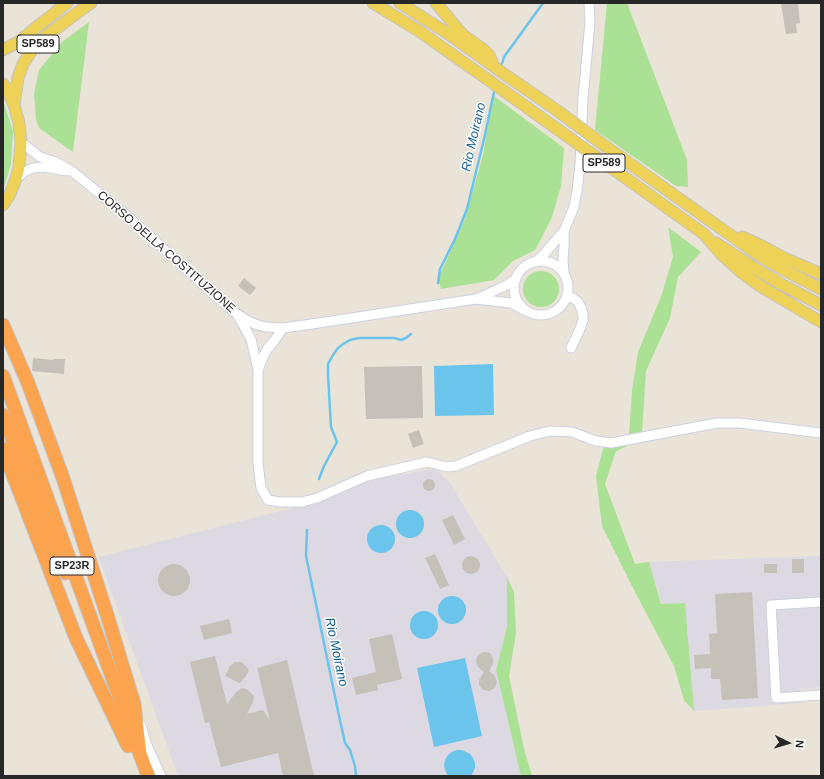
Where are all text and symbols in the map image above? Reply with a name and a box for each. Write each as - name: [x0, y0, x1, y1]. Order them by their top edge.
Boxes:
- road number: SP589: [17, 35, 59, 53]
- water label: Rio Moirano: [459, 101, 489, 173]
- road number: SP589: [583, 154, 625, 172]
- street label: CORSO DELLA COSTITUZIONE: [94, 188, 238, 316]
- road number: SP23R: [50, 557, 94, 575]
- water label: Rio Moirano: [321, 616, 351, 688]
- north arrow: [768, 723, 808, 763]
- text: N: [794, 740, 806, 749]

